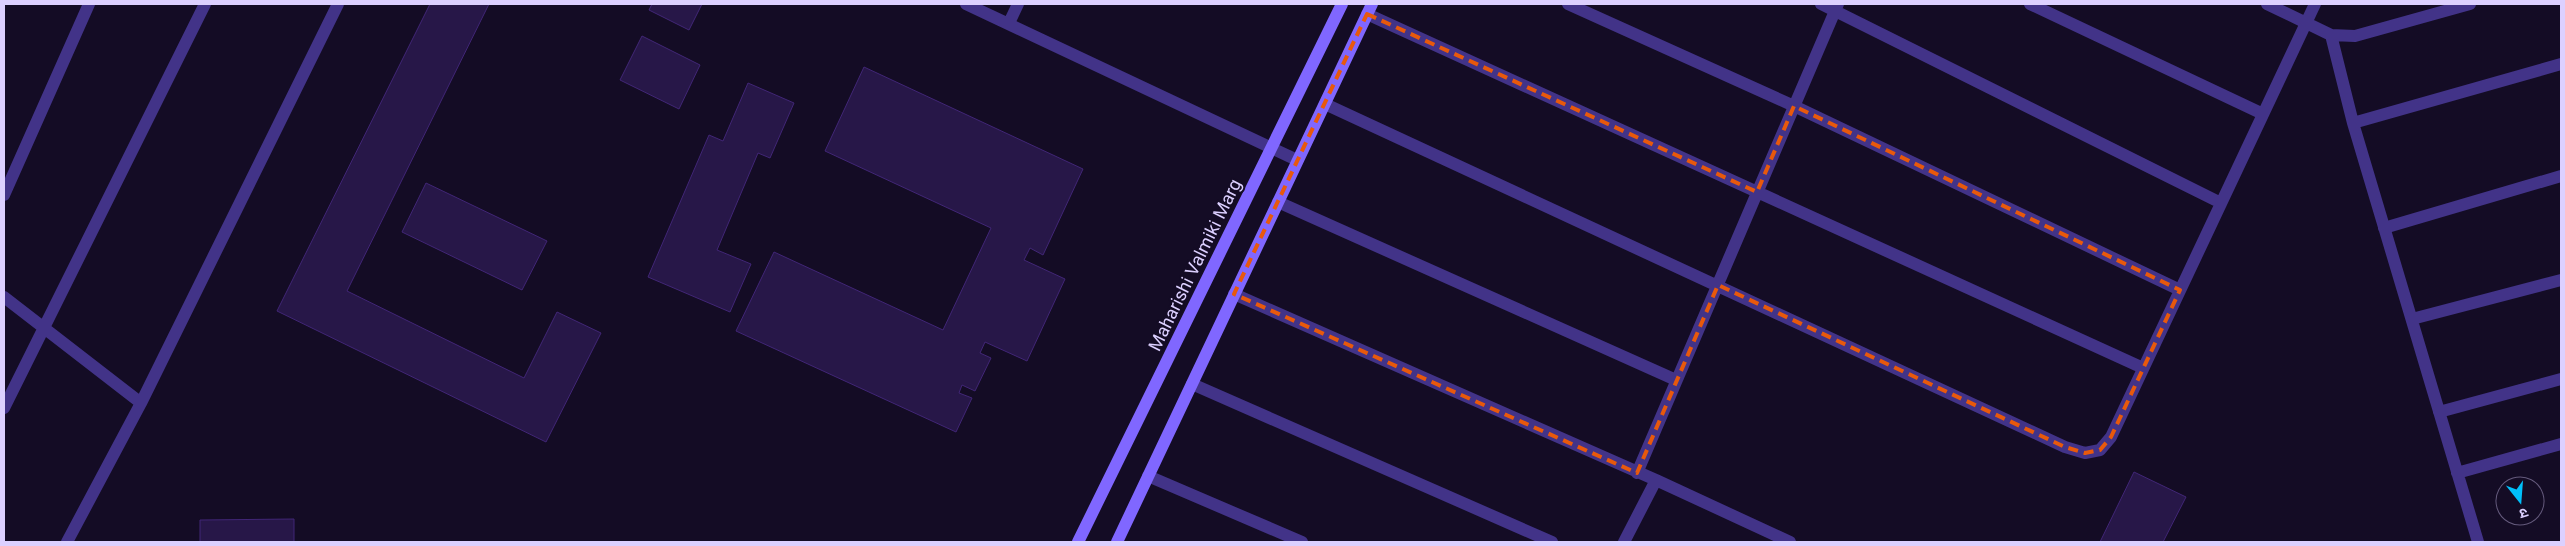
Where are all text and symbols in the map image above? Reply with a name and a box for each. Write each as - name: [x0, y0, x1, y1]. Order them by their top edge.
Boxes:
- street label: Maharishi Valmiki Marg: [1144, 175, 1245, 354]
- north arrow: [2495, 476, 2545, 526]
- text: उ: [2517, 505, 2530, 523]

